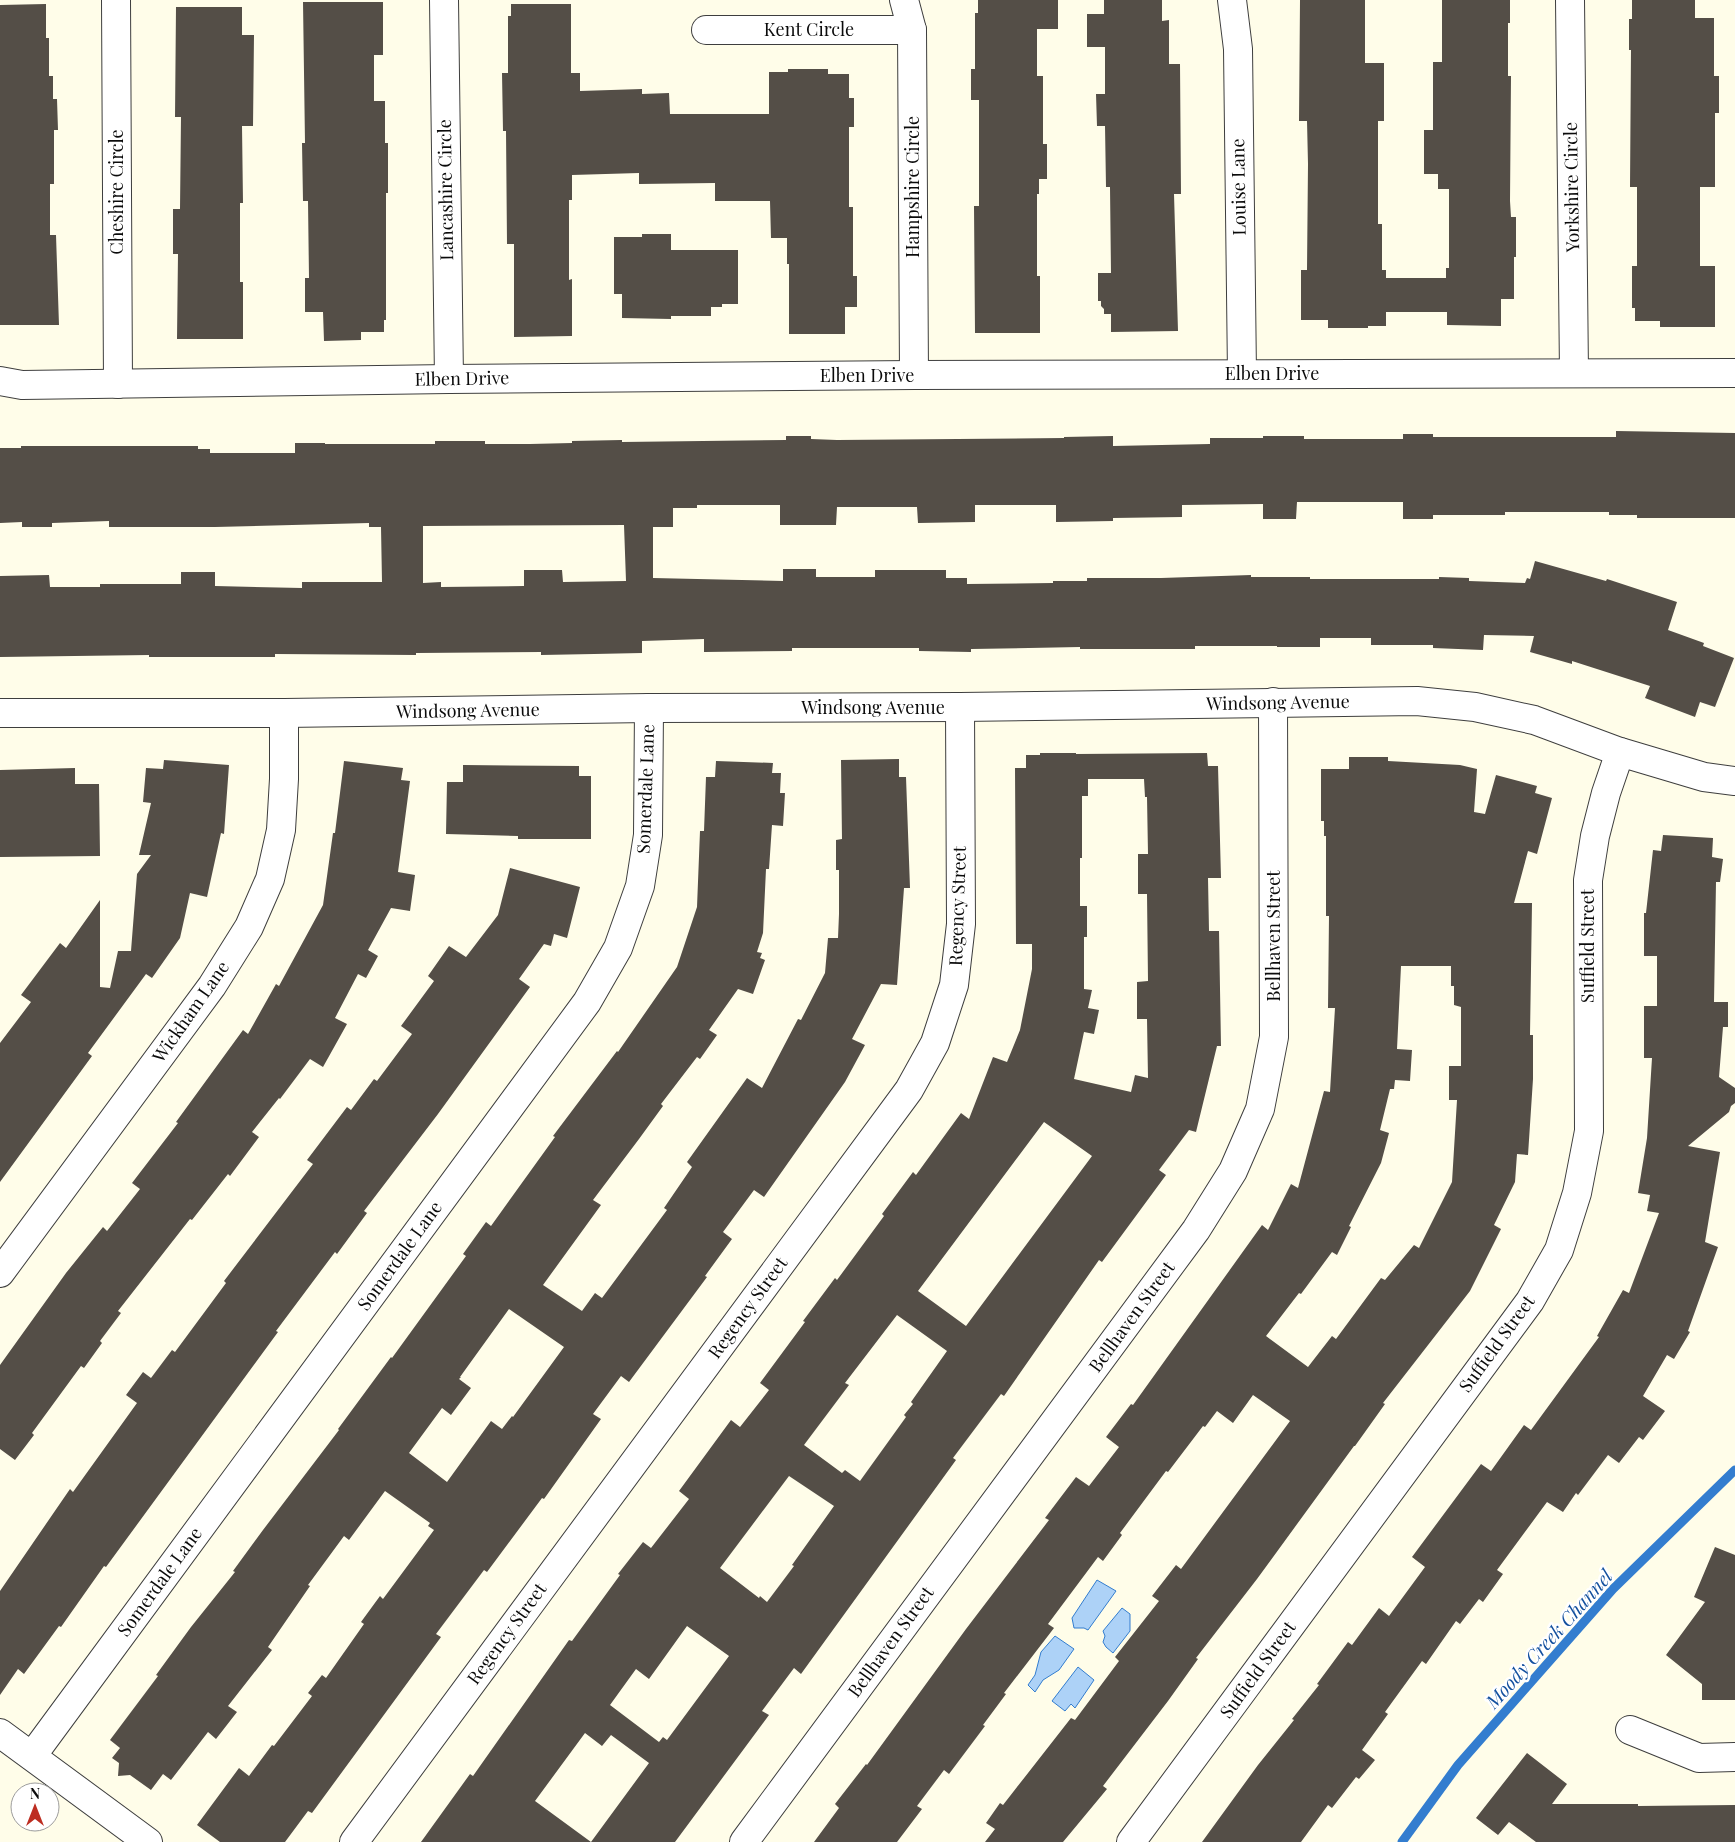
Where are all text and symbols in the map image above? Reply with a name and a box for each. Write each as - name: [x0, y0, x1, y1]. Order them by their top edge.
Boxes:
- street label: Kent Circle: [764, 17, 854, 41]
- street label: Hampshire Circle: [900, 116, 924, 258]
- street label: Lancashire Circle: [432, 119, 458, 261]
- street label: Yorkshire Circle: [1558, 122, 1584, 253]
- street label: Cheshire Circle: [104, 129, 128, 255]
- street label: Louise Lane: [1225, 138, 1251, 236]
- street label: Elben Drive: [1225, 361, 1319, 385]
- street label: Elben Drive: [820, 363, 914, 387]
- street label: Elben Drive: [414, 365, 510, 391]
- street label: Windsong Avenue: [1205, 689, 1350, 715]
- street label: Windsong Avenue: [800, 695, 945, 719]
- street label: Windsong Avenue: [395, 697, 540, 723]
- street label: Somerdale Lane: [631, 724, 659, 854]
- street label: Regency Street: [943, 845, 971, 966]
- street label: Bellhaven Street: [1261, 870, 1285, 1002]
- street label: Suffield Street: [1575, 888, 1599, 1003]
- street label: Wickham Lane: [146, 956, 234, 1068]
- street label: Somerdale Lane: [351, 1196, 447, 1315]
- street label: Regency Street: [702, 1251, 793, 1363]
- street label: Bellhaven Street: [1083, 1256, 1180, 1377]
- street label: Suffield Street: [1453, 1290, 1540, 1397]
- street label: Somerdale Lane: [111, 1522, 207, 1641]
- water label: Moody Creek Channel: [1478, 1563, 1618, 1714]
- street label: Regency Street: [461, 1577, 552, 1689]
- street label: Bellhaven Street: [842, 1581, 939, 1702]
- street label: Suffield Street: [1214, 1616, 1301, 1723]
- north arrow: [10, 1782, 60, 1832]
- text: N: [30, 1784, 40, 1803]

